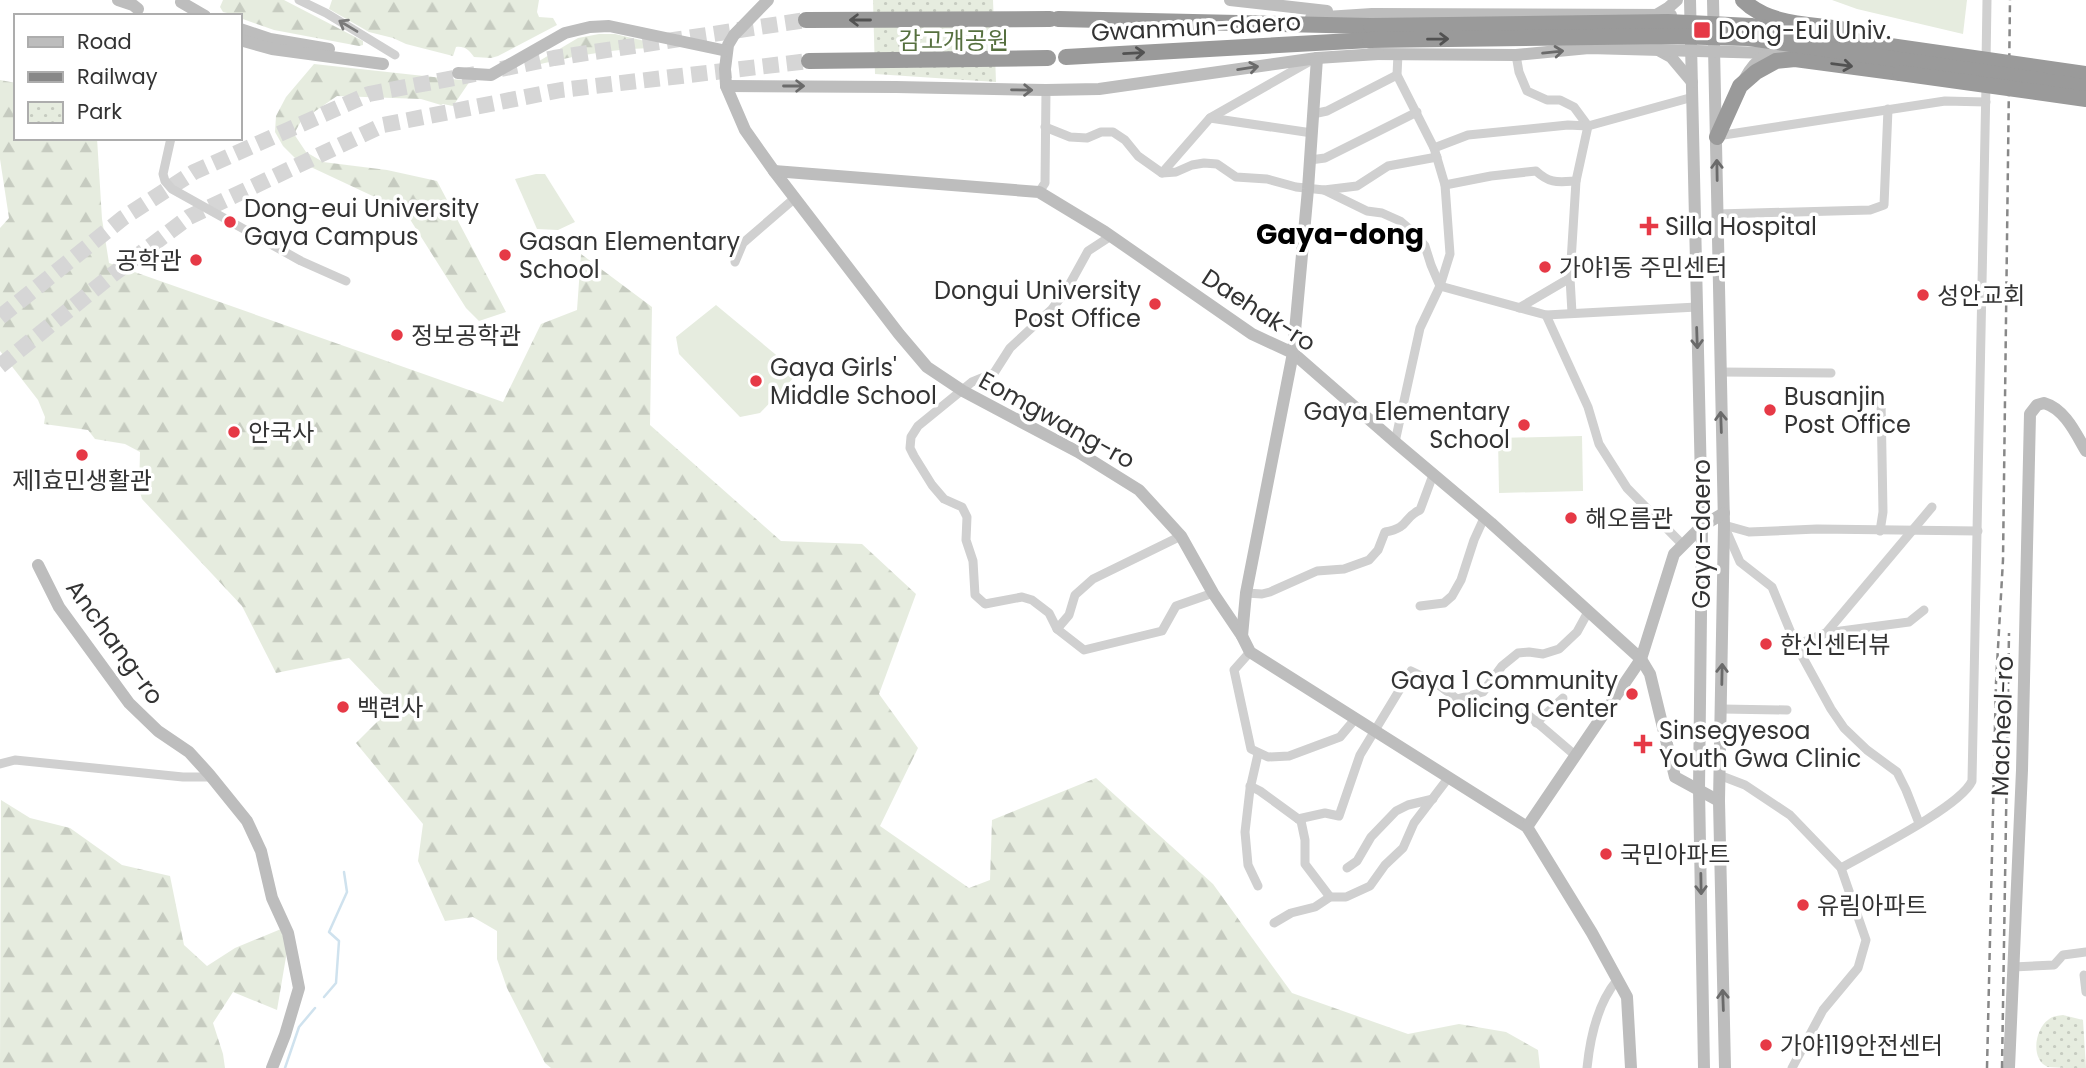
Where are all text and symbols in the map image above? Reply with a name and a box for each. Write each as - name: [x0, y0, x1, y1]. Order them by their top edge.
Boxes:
- street label: Gwanmun-daero: [1090, 5, 1302, 49]
- one-way arrow: [848, 13, 871, 27]
- legend: [14, 14, 242, 140]
- place label: Dong-Eui Univ.: [1718, 14, 1891, 47]
- one-way arrow: [338, 19, 358, 33]
- marker: Dong-Eui Univ.: [1692, 20, 1712, 40]
- park label: 감고개공원: [899, 24, 1009, 57]
- text: Road: [77, 27, 132, 56]
- one-way arrow: [1426, 32, 1449, 46]
- one-way arrow: [1541, 45, 1564, 58]
- one-way arrow: [1122, 47, 1145, 60]
- one-way arrow: [1830, 59, 1853, 72]
- one-way arrow: [1236, 61, 1259, 74]
- text: Railway: [77, 62, 158, 91]
- one-way arrow: [783, 79, 806, 93]
- one-way arrow: [1010, 83, 1033, 96]
- text: Park: [77, 97, 122, 126]
- one-way arrow: [1710, 159, 1724, 182]
- place label: Dong-eui University Gaya Campus: [244, 192, 480, 253]
- place label: Silla Hospital: [1665, 210, 1817, 243]
- marker: Dong-eui University Gaya Campus: [222, 214, 238, 230]
- district label: Gaya-dong: [1256, 215, 1424, 254]
- marker: Silla Hospital: [1639, 216, 1659, 236]
- place label: Gasan Elementary School: [519, 225, 740, 286]
- place label: 공학관: [116, 244, 182, 277]
- marker: Gasan Elementary School: [497, 247, 513, 263]
- place label: 가야1동 주민센터: [1559, 251, 1728, 284]
- marker: 공학관: [188, 252, 204, 268]
- marker: 가야1동 주민센터: [1537, 259, 1553, 275]
- street label: Daehak-ro: [1196, 261, 1322, 359]
- place label: Dongui University Post Office: [934, 274, 1141, 335]
- place label: 성안교회: [1937, 279, 2025, 312]
- marker: 성안교회: [1915, 287, 1931, 303]
- marker: Dongui University Post Office: [1147, 296, 1163, 312]
- place label: 정보공학관: [411, 319, 521, 352]
- one-way arrow: [1691, 326, 1704, 349]
- marker: 정보공학관: [389, 327, 405, 343]
- place label: Gaya Girls' Middle School: [770, 351, 937, 412]
- street label: Eomgwang-ro: [973, 363, 1141, 477]
- marker: Gaya Girls' Middle School: [748, 373, 764, 389]
- place label: Busanjin Post Office: [1784, 380, 1911, 441]
- place label: Gaya Elementary School: [1303, 395, 1510, 456]
- marker: Busanjin Post Office: [1762, 402, 1778, 418]
- one-way arrow: [1714, 411, 1728, 434]
- place label: 안국사: [248, 416, 314, 449]
- marker: Gaya Elementary School: [1516, 417, 1532, 433]
- marker: 안국사: [226, 424, 242, 440]
- marker: 제1효민생활관: [74, 447, 90, 463]
- street label: Gaya-daero: [1685, 459, 1718, 609]
- place label: 제1효민생활관: [12, 464, 152, 497]
- place label: 해오름관: [1585, 502, 1673, 535]
- marker: 해오름관: [1563, 510, 1579, 526]
- street label: Anchang-ro: [59, 573, 171, 711]
- place label: 한신센터뷰: [1780, 628, 1890, 661]
- marker: 한신센터뷰: [1758, 636, 1774, 652]
- street label: Macheol-ro: [1983, 655, 2021, 797]
- one-way arrow: [1716, 663, 1729, 686]
- place label: Gaya 1 Community Policing Center: [1391, 664, 1618, 725]
- marker: Gaya 1 Community Policing Center: [1624, 686, 1640, 702]
- place label: 백련사: [357, 691, 423, 724]
- marker: 백련사: [335, 699, 351, 715]
- place label: Sinsegyesoa Youth Gwa Clinic: [1659, 714, 1861, 775]
- marker: Sinsegyesoa Youth Gwa Clinic: [1633, 734, 1653, 754]
- place label: 국민아파트: [1620, 838, 1730, 871]
- marker: 국민아파트: [1598, 846, 1614, 862]
- one-way arrow: [1694, 872, 1708, 895]
- place label: 유림아파트: [1817, 889, 1927, 922]
- marker: 유림아파트: [1795, 897, 1811, 913]
- one-way arrow: [1716, 989, 1730, 1012]
- place label: 가야119안전센터: [1780, 1029, 1943, 1062]
- marker: 가야119안전센터: [1758, 1037, 1774, 1053]

